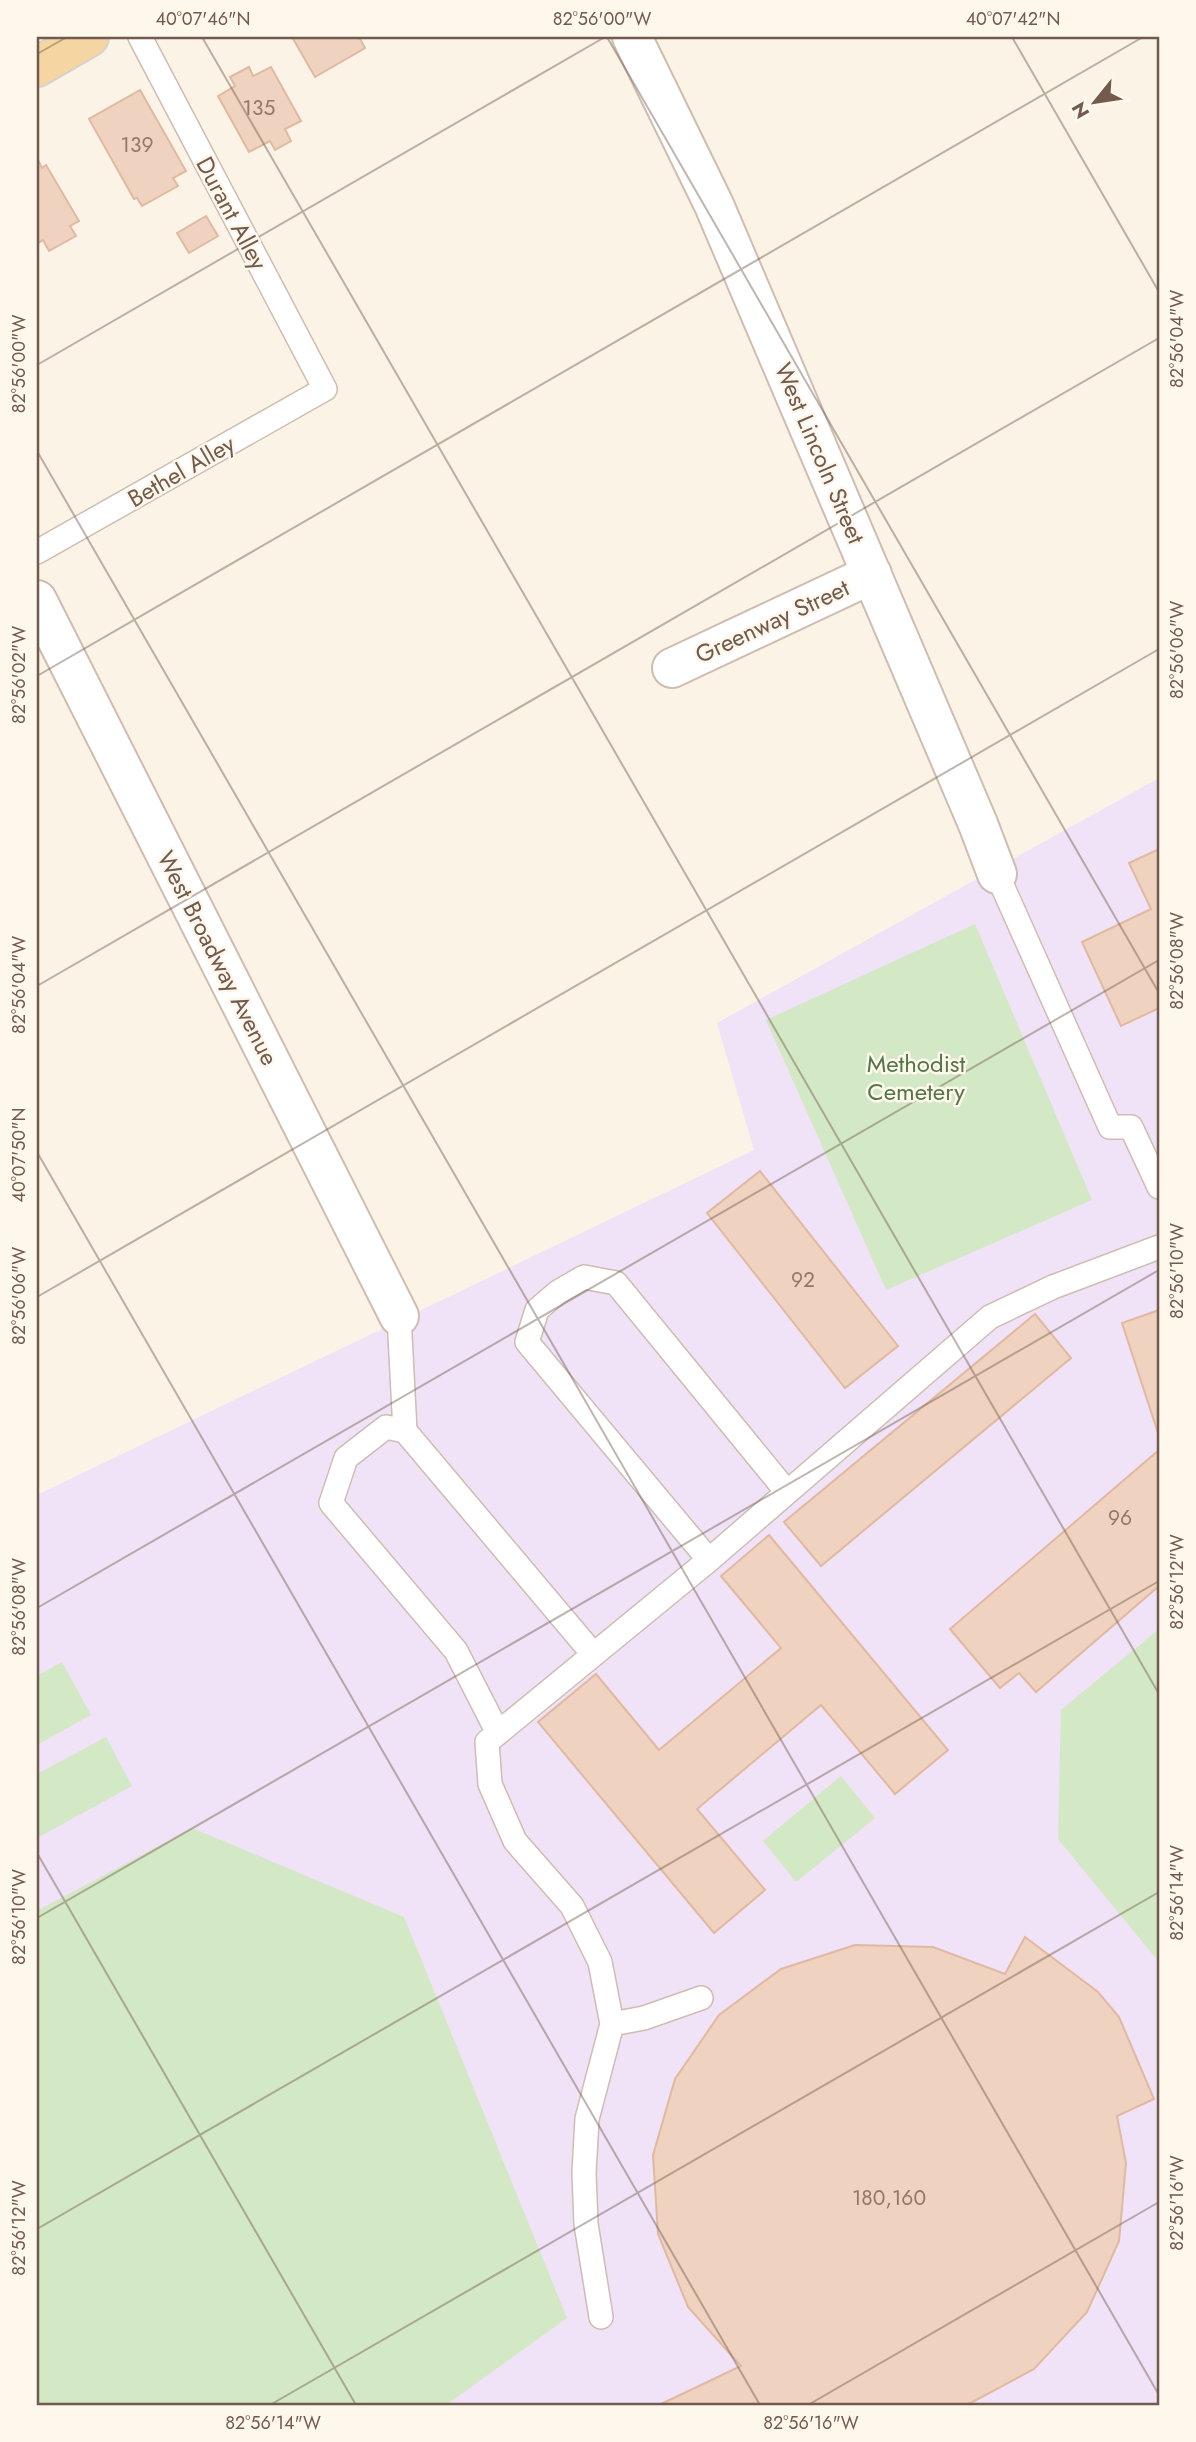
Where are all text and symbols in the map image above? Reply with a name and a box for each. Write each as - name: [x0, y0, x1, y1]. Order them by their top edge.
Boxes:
- text: 40°07'46"N: [156, 6, 250, 32]
- text: 82°56'00"W: [553, 6, 651, 32]
- text: 40°07'42"N: [966, 6, 1060, 32]
- north arrow: [1060, 66, 1130, 136]
- house number: 135: [243, 93, 275, 123]
- text: N: [1065, 97, 1096, 124]
- house number: 139: [120, 130, 154, 160]
- street label: Durant Alley: [188, 150, 277, 276]
- text: 82°56'04"W: [1164, 290, 1190, 388]
- text: 82°56'00"W: [6, 315, 32, 413]
- street label: West Lincoln Street: [766, 357, 874, 549]
- street label: Bethel Alley: [121, 426, 241, 516]
- street label: Greenway Street: [689, 570, 855, 672]
- text: 82°56'06"W: [1164, 601, 1190, 699]
- text: 82°56'02"W: [6, 626, 32, 724]
- street label: West Broadway Avenue: [149, 845, 287, 1071]
- text: 82°56'08"W: [1164, 912, 1190, 1010]
- text: 82°56'04"W: [6, 936, 32, 1034]
- park label: Methodist Cemetery: [867, 1046, 966, 1109]
- text: 40°07'50"N: [6, 1108, 32, 1202]
- text: 82°56'10"W: [1164, 1223, 1190, 1319]
- text: 82°56'06"W: [6, 1247, 32, 1345]
- house number: 92: [791, 1265, 815, 1295]
- house number: 96: [1108, 1503, 1132, 1533]
- text: 82°56'12"W: [1164, 1534, 1190, 1630]
- text: 82°56'08"W: [6, 1558, 32, 1656]
- text: 82°56'14"W: [1164, 1845, 1190, 1941]
- text: 82°56'10"W: [6, 1869, 32, 1965]
- text: 82°56'16"W: [1164, 2155, 1190, 2251]
- text: 82°56'12"W: [6, 2180, 32, 2276]
- house number: 180,160: [852, 2183, 926, 2213]
- text: 82°56'14"W: [225, 2410, 321, 2436]
- text: 82°56'16"W: [763, 2410, 859, 2436]

